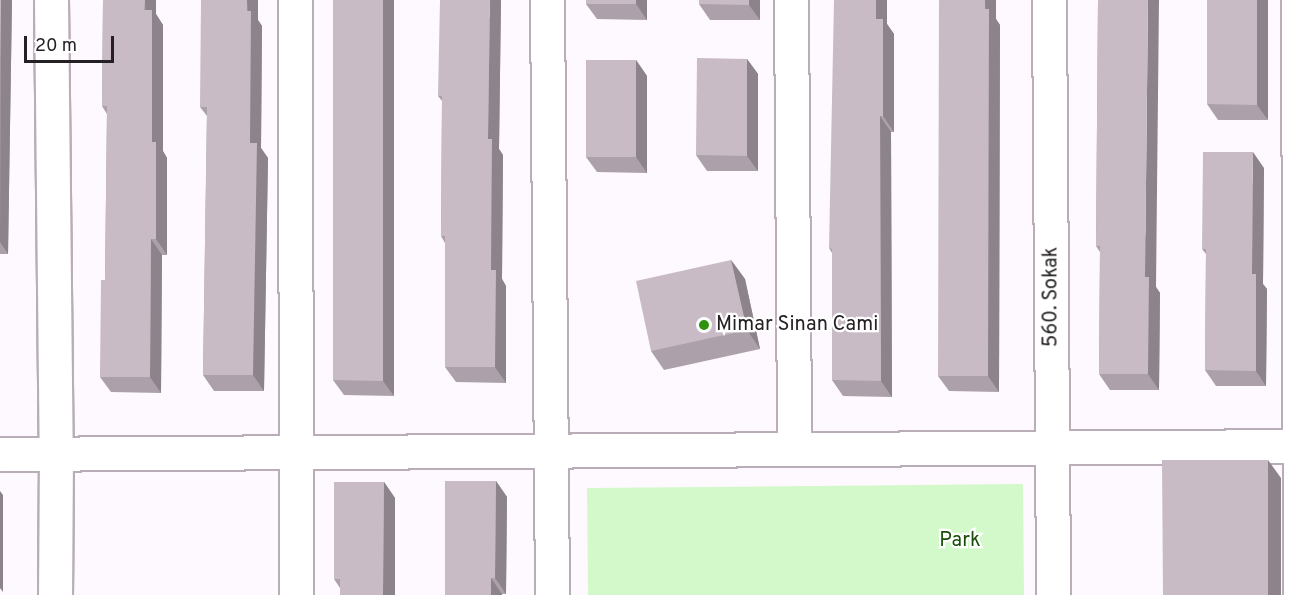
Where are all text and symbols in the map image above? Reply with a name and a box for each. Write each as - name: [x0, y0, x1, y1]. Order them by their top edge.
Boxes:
- scale bar: [27, 24, 117, 62]
- text: 20 m: [35, 35, 77, 58]
- street label: 560. Sokak: [1040, 247, 1064, 347]
- place label: Mimar Sinan Cami: [716, 313, 878, 337]
- marker: Mimar Sinan Cami: [697, 318, 711, 332]
- park label: Park: [939, 529, 981, 553]

